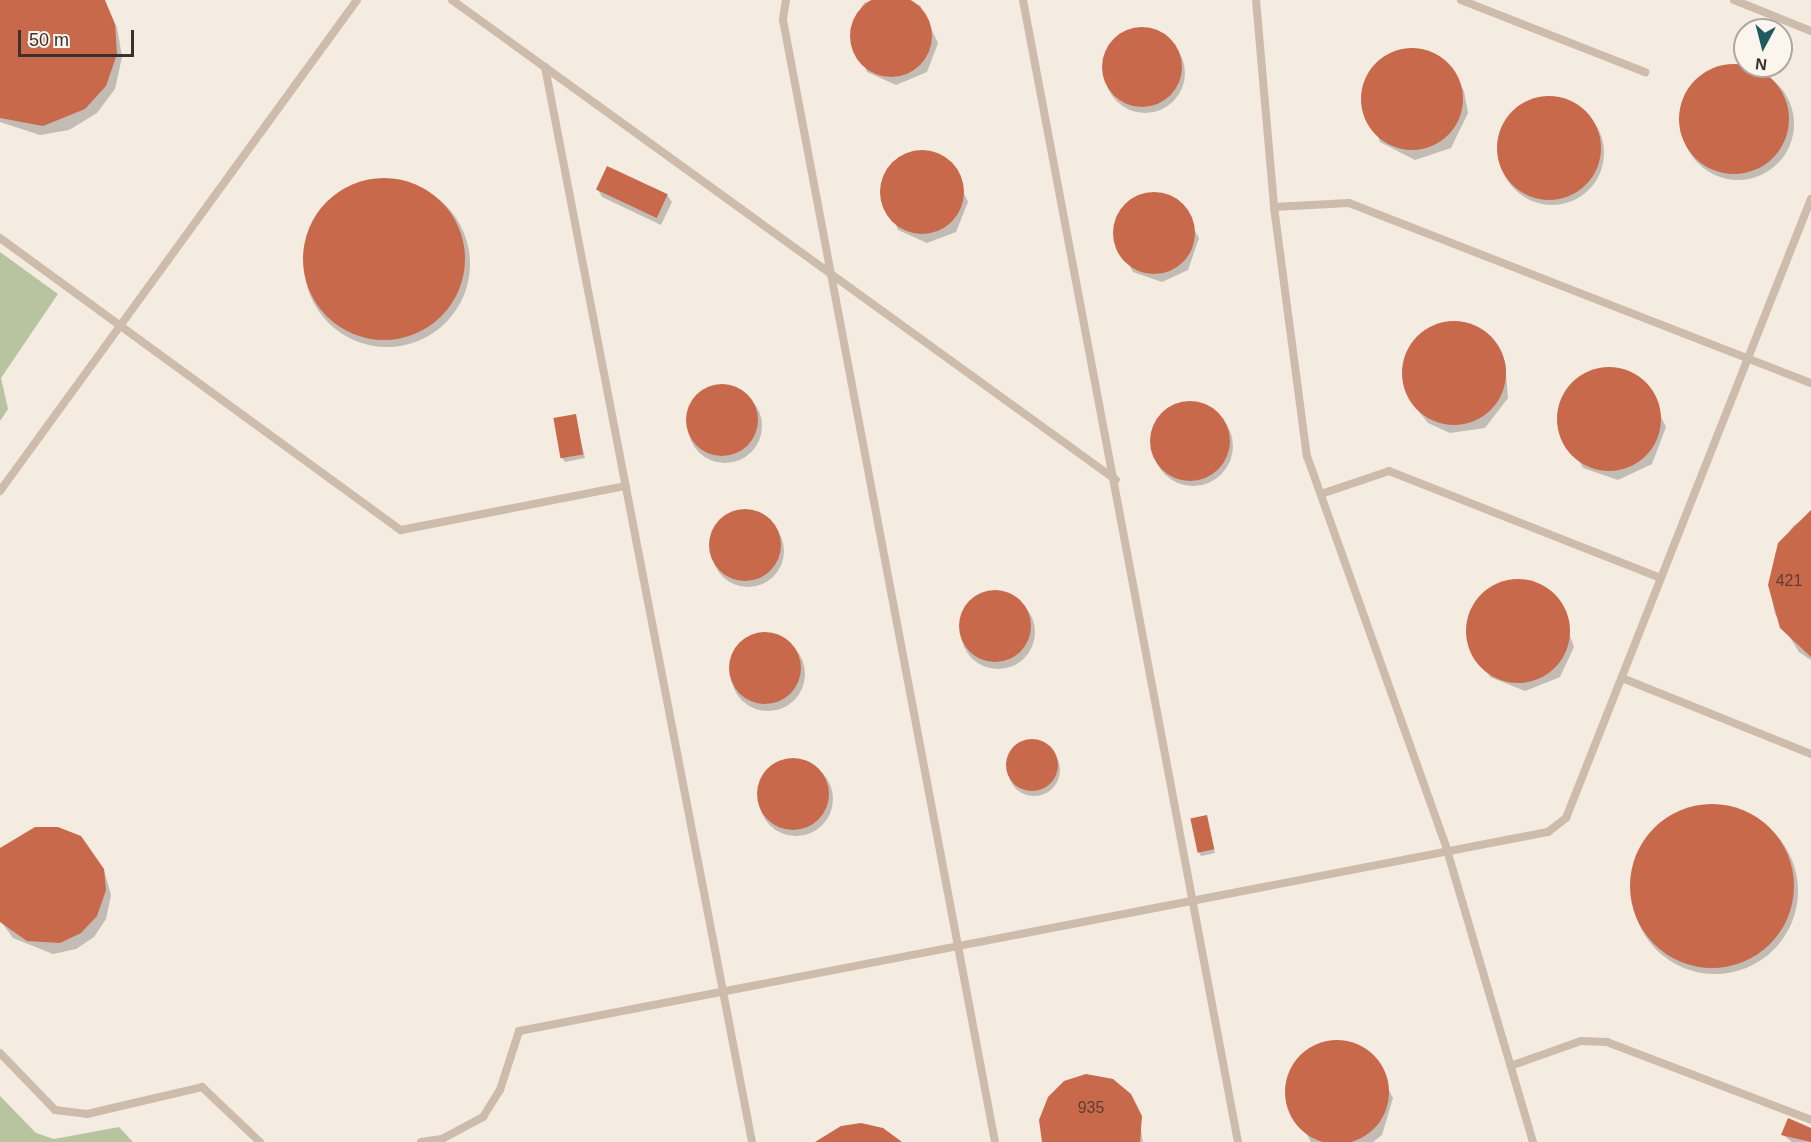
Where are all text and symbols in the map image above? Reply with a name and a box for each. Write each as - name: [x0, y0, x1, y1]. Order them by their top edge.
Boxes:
- scale bar: [21, 18, 136, 56]
- north arrow: [1733, 18, 1793, 78]
- text: 50 m: [29, 30, 69, 50]
- text: N: [1754, 55, 1768, 74]
- house number: 421: [1776, 571, 1802, 591]
- house number: 935: [1078, 1098, 1104, 1118]

